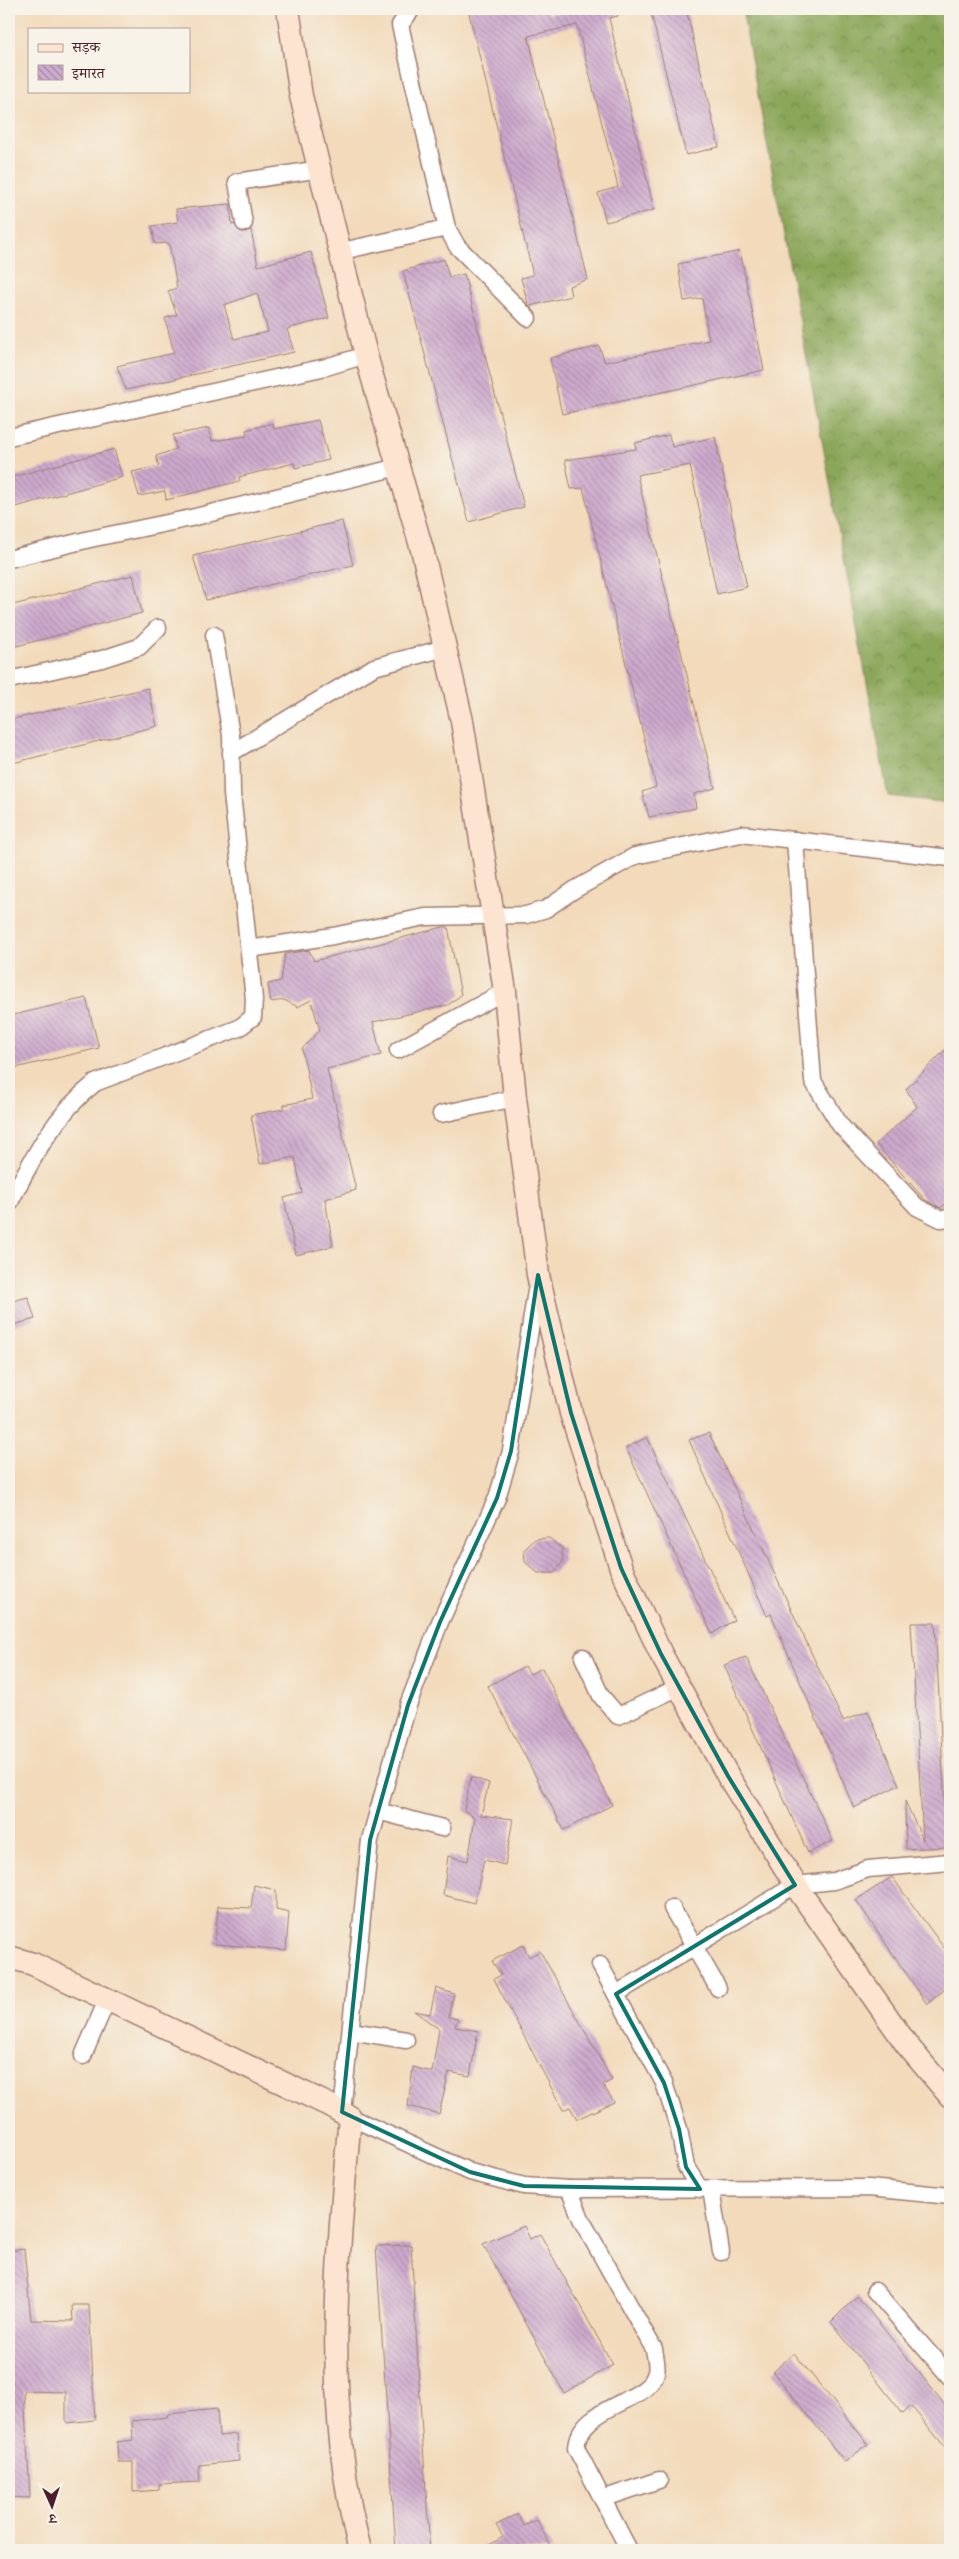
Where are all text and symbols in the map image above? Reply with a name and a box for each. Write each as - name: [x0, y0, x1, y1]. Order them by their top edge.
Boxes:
- legend: [28, 28, 190, 92]
- text: सड़क: [71, 38, 101, 57]
- text: इमारत: [71, 64, 106, 83]
- north arrow: [28, 2482, 78, 2532]
- text: उ: [48, 2509, 58, 2527]

